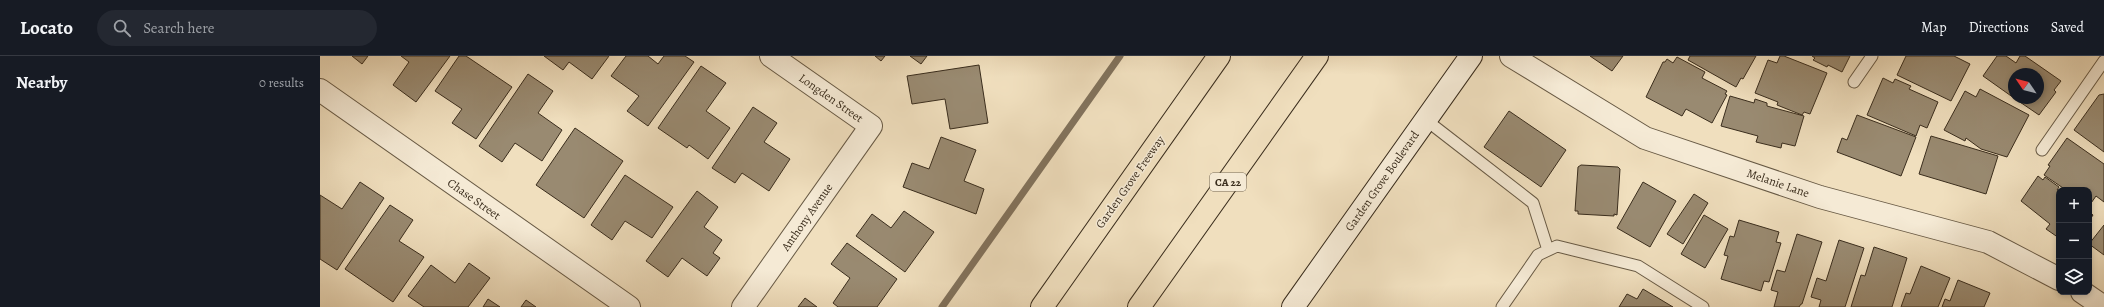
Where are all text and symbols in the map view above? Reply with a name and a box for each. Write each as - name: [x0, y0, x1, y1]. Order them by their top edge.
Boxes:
- search box: [97, 10, 377, 46]
- text: Locato: [20, 15, 73, 41]
- icon: search: [111, 17, 133, 39]
- text: Search here: [143, 18, 215, 38]
- text: Map: [1921, 18, 1947, 37]
- text: Directions: [1969, 18, 2029, 37]
- text: Saved: [2051, 18, 2084, 37]
- north arrow: [2008, 68, 2044, 104]
- street label: Longden Street: [796, 70, 866, 126]
- text: Nearby: [16, 71, 67, 94]
- text: 0 results: [259, 74, 304, 91]
- street label: Garden Grove Boulevard: [1341, 127, 1423, 234]
- street label: Garden Grove Freeway: [1092, 132, 1168, 232]
- street label: Melanie Lane: [1745, 165, 1811, 201]
- road number: CA 22: [1210, 173, 1246, 191]
- street label: Chase Street: [444, 175, 504, 223]
- street label: Anthony Avenue: [777, 180, 836, 255]
- map controls: [2056, 187, 2092, 295]
- button: +: [2056, 187, 2092, 223]
- button: −: [2056, 223, 2092, 259]
- button: layers: [2056, 259, 2092, 295]

